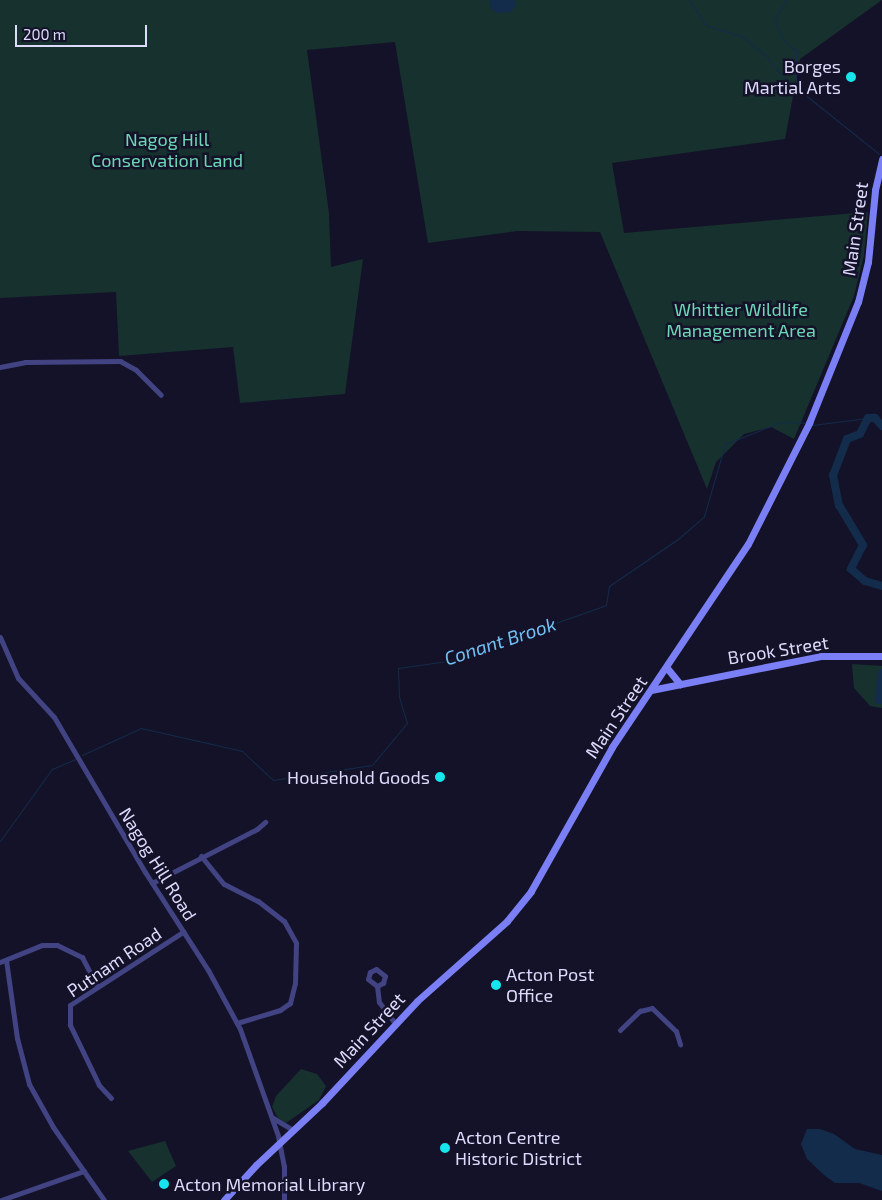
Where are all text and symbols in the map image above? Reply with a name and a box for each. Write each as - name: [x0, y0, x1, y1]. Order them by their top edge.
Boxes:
- scale bar: [18, 15, 150, 47]
- text: 200 m: [23, 25, 66, 43]
- place label: Borges Martial Arts: [743, 56, 841, 98]
- marker: Borges Martial Arts: [845, 71, 857, 83]
- park label: Nagog Hill Conservation Land: [91, 129, 243, 172]
- street label: Main Street: [838, 181, 872, 277]
- park label: Whittier Wildlife Management Area: [666, 299, 816, 342]
- water label: Conant Brook: [441, 612, 559, 670]
- street label: Brook Street: [726, 631, 830, 669]
- street label: Main Street: [581, 672, 651, 762]
- place label: Household Goods: [287, 766, 430, 788]
- marker: Household Goods: [434, 771, 446, 783]
- street label: Nagog Hill Road: [115, 803, 201, 925]
- street label: Putnam Road: [63, 922, 165, 1002]
- place label: Acton Post Office: [506, 964, 594, 1006]
- marker: Acton Post Office: [490, 979, 502, 991]
- street label: Main Street: [329, 988, 409, 1072]
- place label: Acton Centre Historic District: [455, 1127, 582, 1170]
- marker: Acton Centre Historic District: [439, 1142, 451, 1154]
- place label: Acton Memorial Library: [174, 1173, 366, 1195]
- marker: Acton Memorial Library: [158, 1178, 170, 1190]

